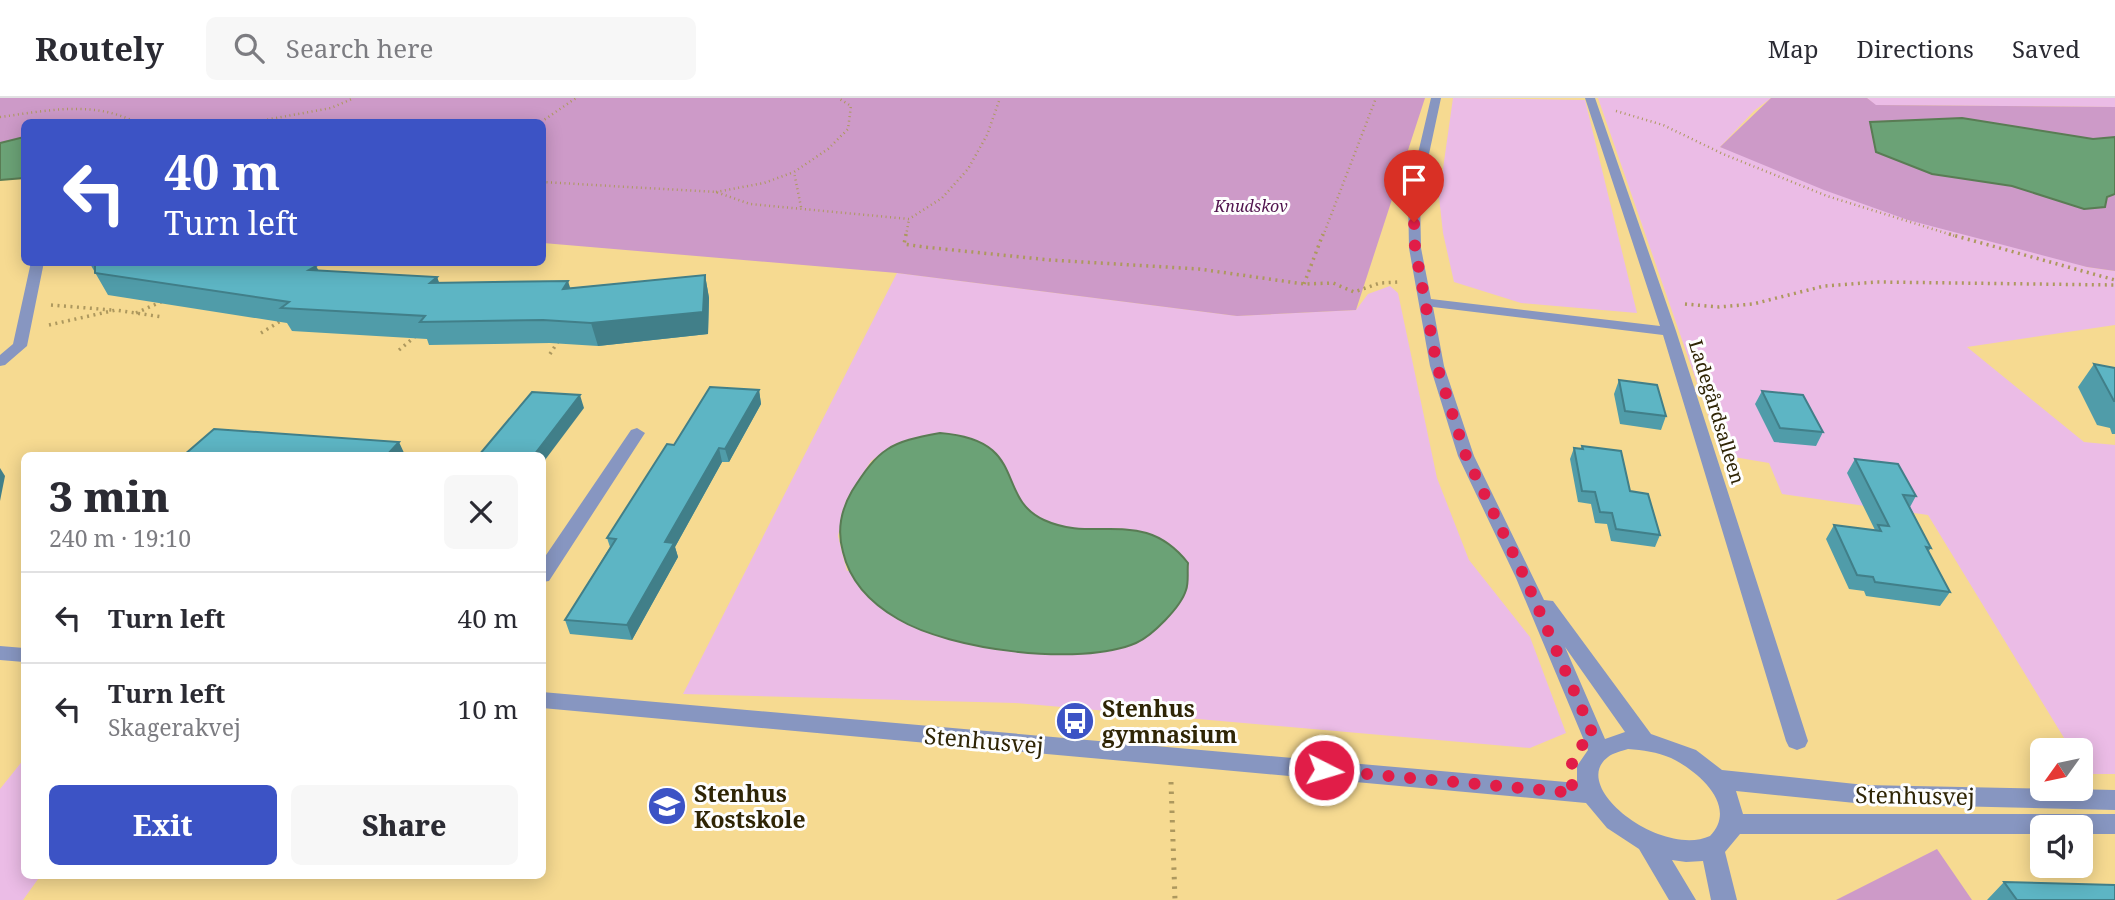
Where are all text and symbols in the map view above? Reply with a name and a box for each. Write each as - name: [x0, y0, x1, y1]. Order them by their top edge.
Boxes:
- search box: [206, 17, 696, 80]
- text: Routely: [35, 26, 164, 71]
- icon: search: [230, 29, 268, 67]
- text: Search here: [286, 30, 433, 66]
- text: Map: [1768, 32, 1819, 65]
- text: Directions: [1857, 32, 1974, 65]
- text: Saved: [2012, 32, 2080, 65]
- text: 40 m: [164, 138, 280, 204]
- icon: left: [49, 147, 140, 238]
- pin: [1384, 150, 1444, 222]
- icon: arrive: [1395, 161, 1433, 199]
- park label: Knudskov: [1213, 195, 1288, 217]
- text: Turn left: [164, 201, 298, 244]
- street label: Ladegårdsalleen: [1683, 337, 1751, 487]
- text: 3 min: [49, 467, 170, 524]
- button: close: [444, 475, 518, 549]
- text: 240 m · 19:10: [49, 522, 191, 554]
- icon: left: [49, 599, 87, 637]
- text: Turn left: [108, 600, 225, 636]
- text: 40 m: [458, 600, 518, 636]
- text: Turn left: [108, 675, 225, 711]
- icon: left: [49, 690, 87, 728]
- text: 10 m: [458, 691, 518, 727]
- place label: Stenhus gymnasium: [1102, 692, 1238, 750]
- bus stop icon: Stenhus gymnasium: [1054, 700, 1096, 742]
- text: Skagerakvej: [108, 711, 241, 743]
- street label: Stenhusvej: [923, 719, 1045, 761]
- position arrow: [1287, 733, 1361, 807]
- north arrow: [2030, 738, 2093, 802]
- map controls: [2030, 738, 2093, 878]
- place label: Stenhus Kostskole: [694, 777, 806, 835]
- street label: Stenhusvej: [1855, 778, 1975, 812]
- button: Exit: [49, 785, 277, 865]
- button: Share: [291, 785, 518, 865]
- school or university icon: Stenhus Kostskole: [646, 785, 688, 827]
- button: sound: [2030, 815, 2093, 878]

